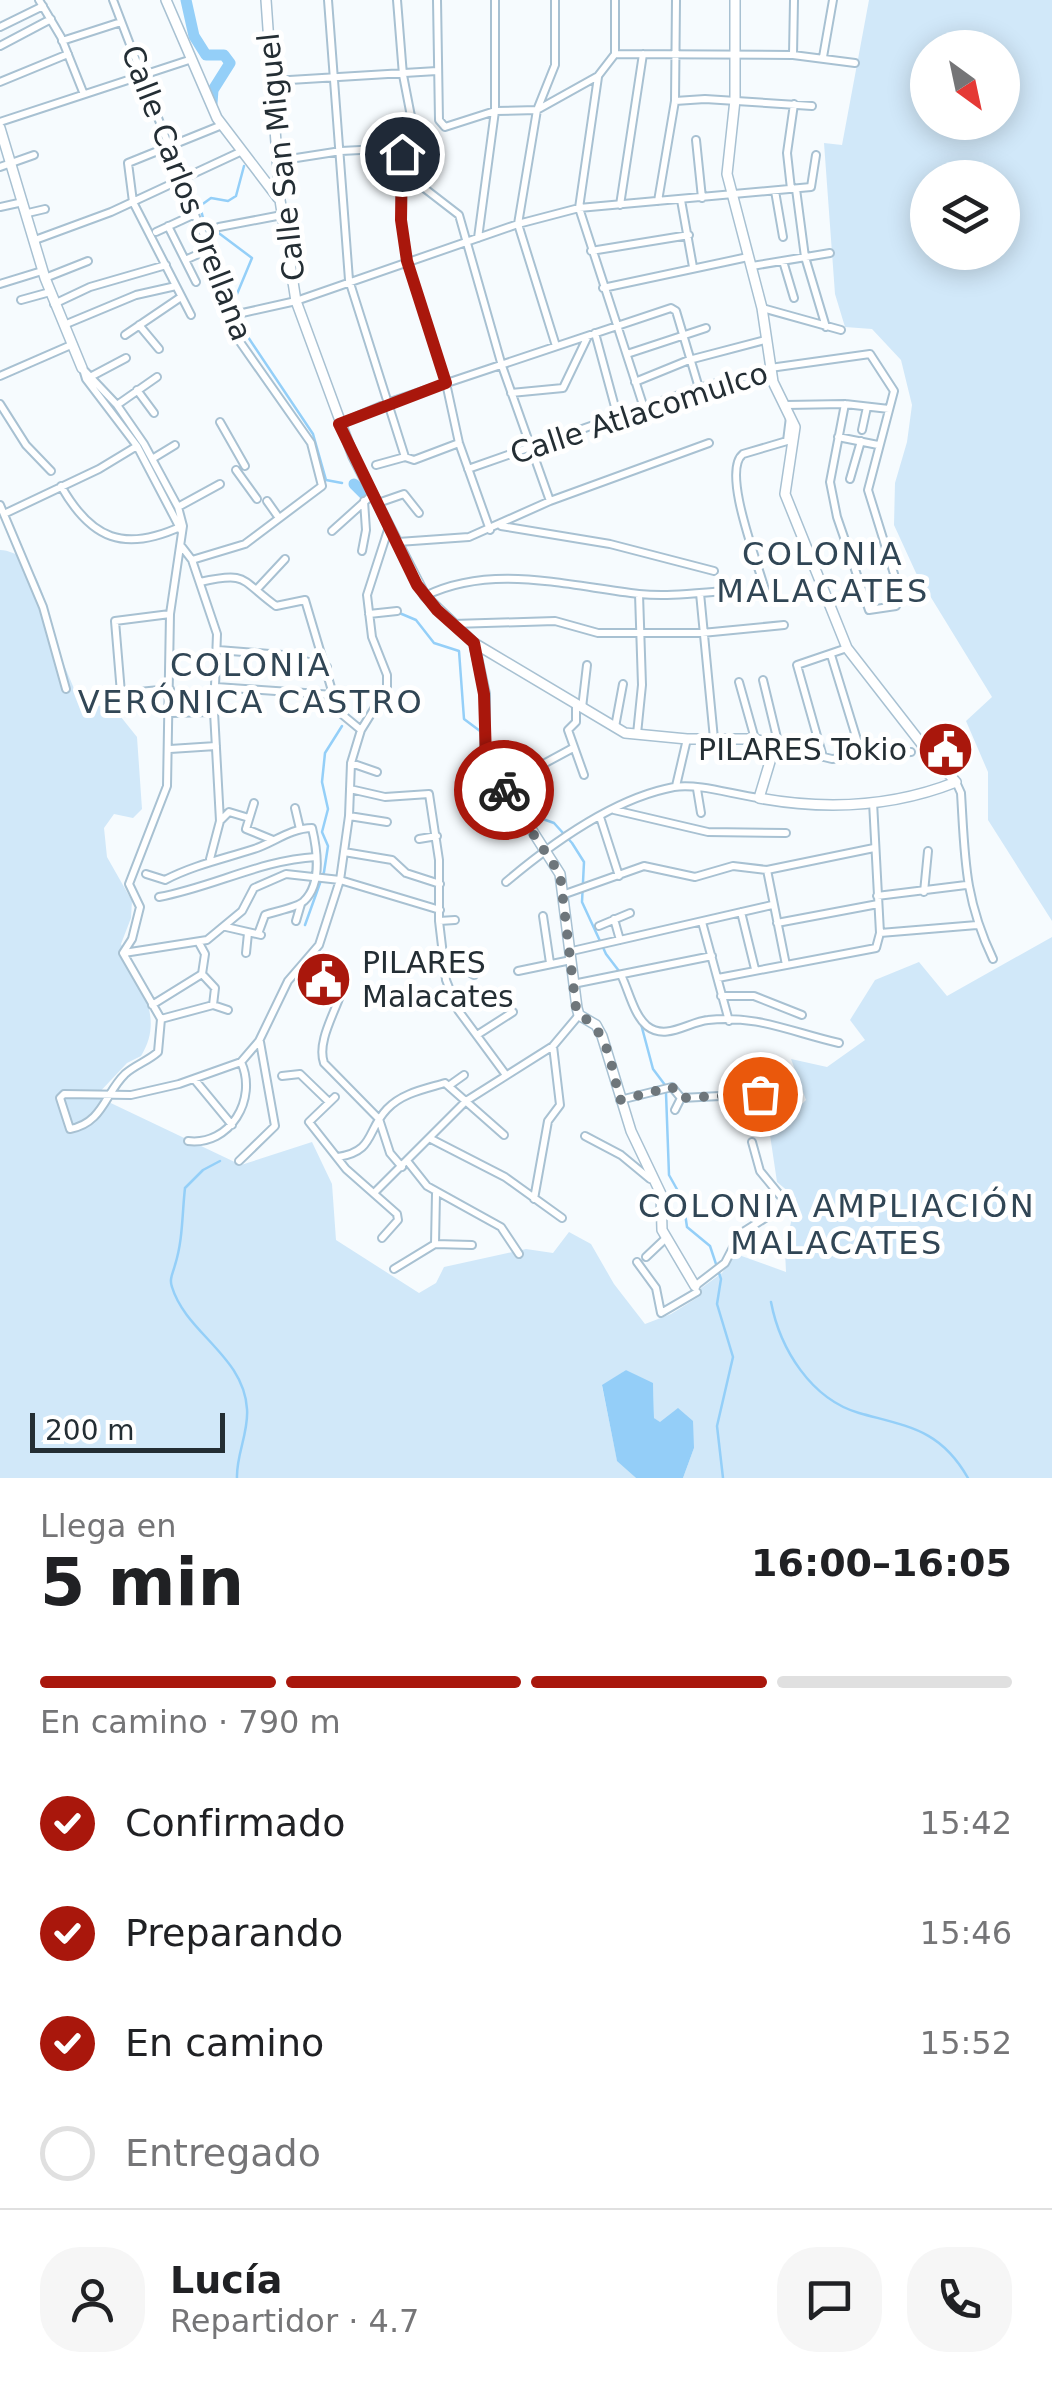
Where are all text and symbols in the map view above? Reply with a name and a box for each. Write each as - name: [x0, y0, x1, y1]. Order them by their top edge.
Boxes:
- north arrow: [910, 30, 1020, 140]
- map controls: [910, 30, 1020, 270]
- street label: Calle San Miguel: [251, 31, 311, 283]
- street label: Calle Carlos Orellana: [114, 40, 260, 346]
- pin: [360, 112, 445, 197]
- icon: home: [375, 127, 430, 182]
- button: layers: [910, 160, 1020, 270]
- street label: Calle Atlacomulco: [506, 355, 772, 471]
- district label: COLONIA MALACATES: [716, 535, 930, 610]
- district label: COLONIA VERÓNICA CASTRO: [78, 646, 424, 721]
- public building icon: PILARES Tokio: [916, 719, 976, 779]
- place label: PILARES Tokio: [698, 732, 907, 767]
- courier: [454, 740, 554, 840]
- icon: bike: [477, 763, 532, 818]
- place label: PILARES Malacates: [362, 945, 514, 1014]
- public building icon: PILARES Malacates: [293, 949, 353, 1009]
- pin: [718, 1052, 803, 1137]
- icon: bag: [733, 1067, 788, 1122]
- district label: COLONIA AMPLIACIÓN MALACATES: [638, 1186, 1036, 1262]
- scale bar: [30, 1408, 225, 1452]
- text: 200 m: [45, 1414, 135, 1447]
- text: Llega en: [40, 1507, 176, 1545]
- text: 16:00–16:05: [751, 1541, 1012, 1585]
- text: 5 min: [40, 1545, 244, 1620]
- text: En camino · 790 m: [40, 1703, 341, 1741]
- icon: check: [40, 1796, 95, 1851]
- text: Confirmado: [125, 1801, 345, 1845]
- text: 15:42: [920, 1804, 1012, 1842]
- icon: check: [40, 1906, 95, 1961]
- text: Preparando: [125, 1911, 343, 1955]
- text: 15:46: [920, 1914, 1012, 1952]
- icon: check: [40, 2016, 95, 2071]
- text: En camino: [125, 2021, 324, 2065]
- text: 15:52: [920, 2024, 1012, 2062]
- text: Entregado: [125, 2131, 321, 2175]
- button: person: [40, 2247, 145, 2352]
- button: chat: [777, 2247, 882, 2352]
- button: phone: [907, 2247, 1012, 2352]
- text: Lucía: [170, 2258, 282, 2302]
- text: Repartidor · 4.7: [170, 2302, 419, 2340]

